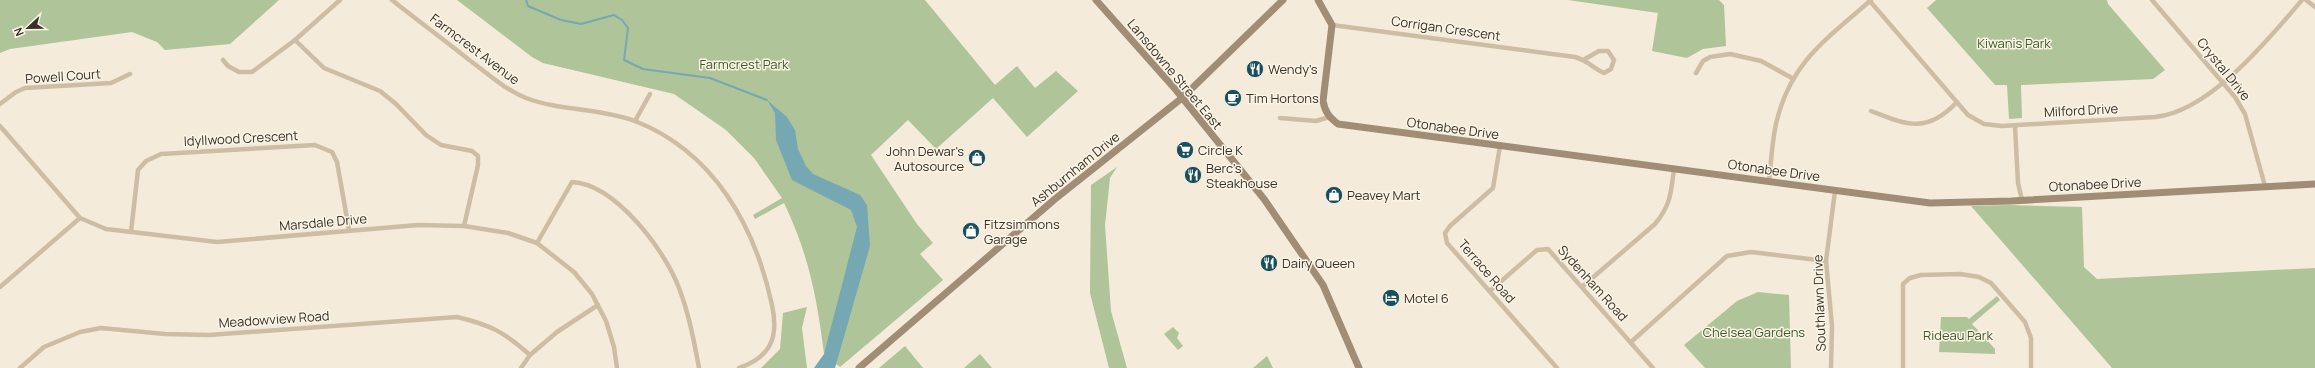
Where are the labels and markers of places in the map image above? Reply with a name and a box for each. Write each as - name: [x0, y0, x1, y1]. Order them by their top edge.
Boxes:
- restaurant icon: Wendy's: [1245, 59, 1265, 79]
- place label: Wendy's: [1268, 60, 1318, 78]
- cafe icon: Tim Hortons: [1223, 88, 1243, 108]
- place label: Tim Hortons: [1246, 89, 1319, 107]
- supermarket icon: Circle K: [1175, 140, 1195, 160]
- place label: Circle K: [1198, 141, 1243, 159]
- place label: John Dewar's Autosource: [886, 142, 964, 175]
- shop icon: John Dewar's Autosource: [967, 148, 987, 168]
- place label: Berc's Steakhouse: [1206, 159, 1278, 192]
- restaurant icon: Berc's Steakhouse: [1183, 165, 1203, 185]
- shop icon: Peavey Mart: [1324, 185, 1344, 205]
- place label: Peavey Mart: [1347, 186, 1421, 204]
- place label: Fitzsimmons Garage: [984, 215, 1060, 248]
- shop icon: Fitzsimmons Garage: [961, 221, 981, 241]
- restaurant icon: Dairy Queen: [1259, 253, 1279, 273]
- place label: Dairy Queen: [1282, 254, 1355, 272]
- hotel icon: Motel 6: [1381, 288, 1401, 308]
- place label: Motel 6: [1404, 289, 1449, 307]

